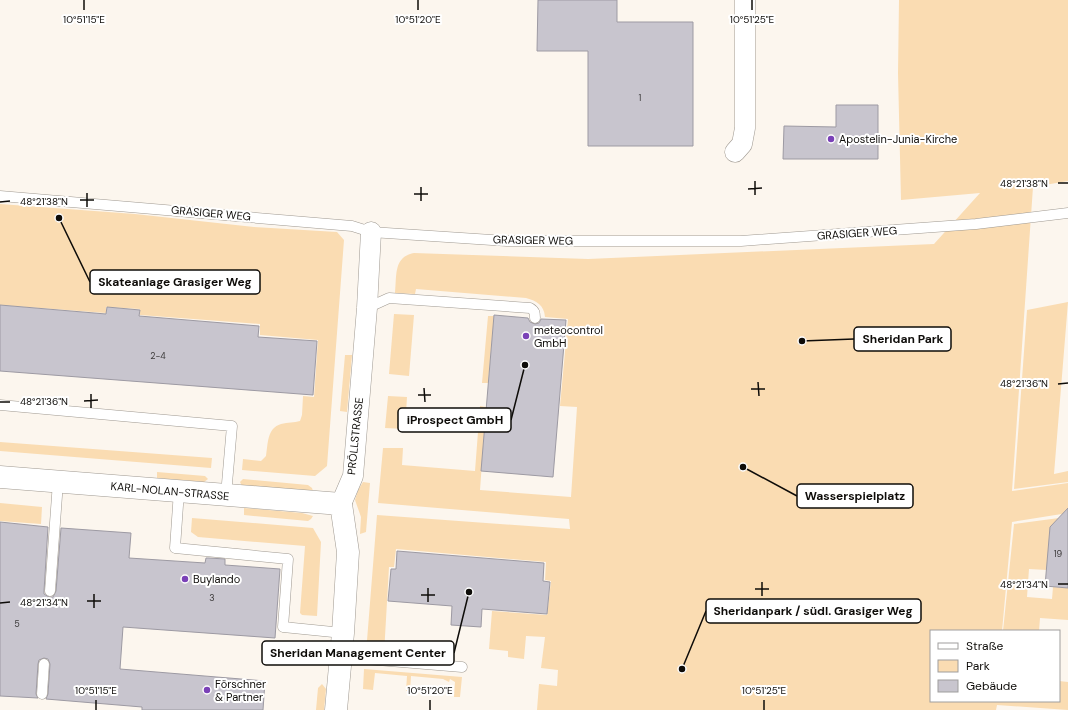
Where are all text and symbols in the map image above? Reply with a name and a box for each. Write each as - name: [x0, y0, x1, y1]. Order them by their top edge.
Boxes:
- text: 10°51'15"E: [63, 13, 105, 26]
- text: 10°51'20"E: [395, 13, 441, 26]
- text: 10°51'25"E: [730, 13, 775, 26]
- house number: 1: [639, 92, 642, 104]
- place label: Apostelin-Junia-Kirche: [839, 132, 957, 146]
- marker: Apostelin-Junia-Kirche: [826, 134, 836, 144]
- text: 48°21'38"N: [1000, 177, 1048, 190]
- text: 48°21'38"N: [20, 195, 68, 208]
- street label: GRASIGER WEG: [170, 203, 252, 223]
- street label: GRASIGER WEG: [816, 223, 898, 243]
- street label: GRASIGER WEG: [493, 232, 573, 248]
- callout: Skateanlage Grasiger Weg: [90, 270, 260, 294]
- text: Skateanlage Grasiger Weg: [98, 274, 252, 290]
- place label: meteocontrol GmbH: [534, 323, 603, 350]
- callout: Sheridan Park: [854, 327, 951, 351]
- marker: meteocontrol GmbH: [521, 331, 531, 341]
- text: Sheridan Park: [862, 331, 944, 347]
- house number: 2-4: [150, 350, 166, 362]
- text: 48°21'36"N: [1000, 377, 1048, 390]
- text: 48°21'36"N: [20, 395, 68, 408]
- street label: PRÖLLSTRASSE: [344, 397, 366, 475]
- callout: iProspect GmbH: [398, 408, 511, 432]
- text: iProspect GmbH: [407, 412, 503, 428]
- street label: KARL-NOLAN-STRASSE: [110, 479, 230, 503]
- callout: Wasserspielplatz: [797, 484, 913, 508]
- text: Wasserspielplatz: [805, 488, 905, 504]
- house number: 19: [1054, 548, 1063, 560]
- place label: Buylando: [193, 572, 240, 586]
- marker: Buylando: [180, 574, 190, 584]
- text: 48°21'34"N: [1000, 578, 1048, 591]
- house number: 3: [209, 592, 215, 604]
- text: 48°21'34"N: [20, 596, 68, 609]
- callout: Sheridanpark / südl. Grasiger Weg: [706, 599, 921, 623]
- text: Sheridanpark / südl. Grasiger Weg: [713, 603, 913, 619]
- house number: 5: [14, 618, 20, 630]
- legend: [930, 630, 1060, 702]
- text: Straße: [966, 638, 1003, 654]
- callout: Sheridan Management Center: [262, 641, 454, 665]
- text: Sheridan Management Center: [270, 645, 446, 661]
- text: Park: [966, 658, 990, 674]
- place label: Förschner & Partner: [215, 677, 266, 704]
- text: Gebäude: [966, 678, 1017, 694]
- text: 10°51'15"E: [75, 684, 117, 697]
- text: 10°51'20"E: [407, 684, 453, 697]
- text: 10°51'25"E: [742, 684, 787, 697]
- marker: Förschner & Partner: [202, 685, 212, 695]

